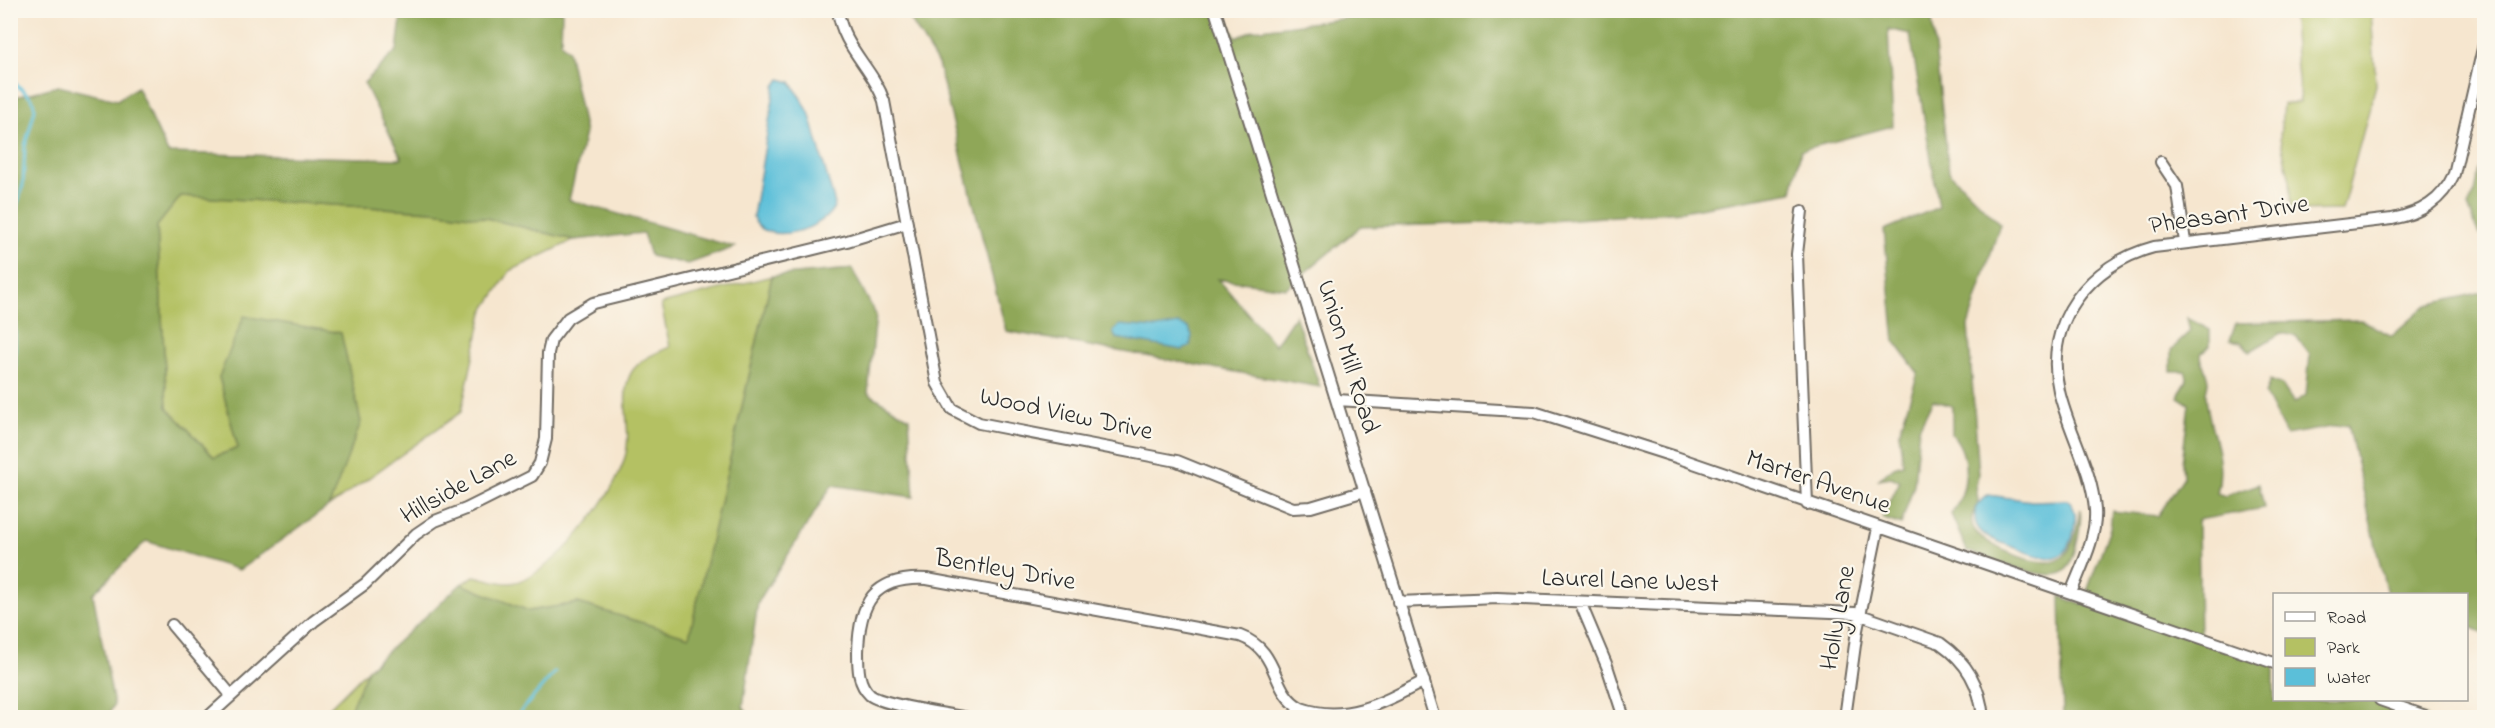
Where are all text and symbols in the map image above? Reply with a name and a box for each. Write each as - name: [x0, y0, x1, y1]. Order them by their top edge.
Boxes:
- street label: Pheasant Drive: [2147, 186, 2312, 246]
- street label: Union Mill Road: [1306, 275, 1389, 439]
- street label: Wood View Drive: [976, 378, 1156, 452]
- street label: Hillside Lane: [394, 440, 524, 535]
- street label: Marter Avenue: [1741, 441, 1896, 526]
- street label: Bentley Drive: [931, 540, 1079, 602]
- street label: Laurel Lane West: [1541, 560, 1720, 604]
- street label: Holly Lane: [1811, 562, 1867, 673]
- legend: [2273, 593, 2468, 701]
- text: Road: [2327, 606, 2366, 632]
- text: Park: [2327, 636, 2360, 662]
- text: Water: [2327, 666, 2371, 692]

